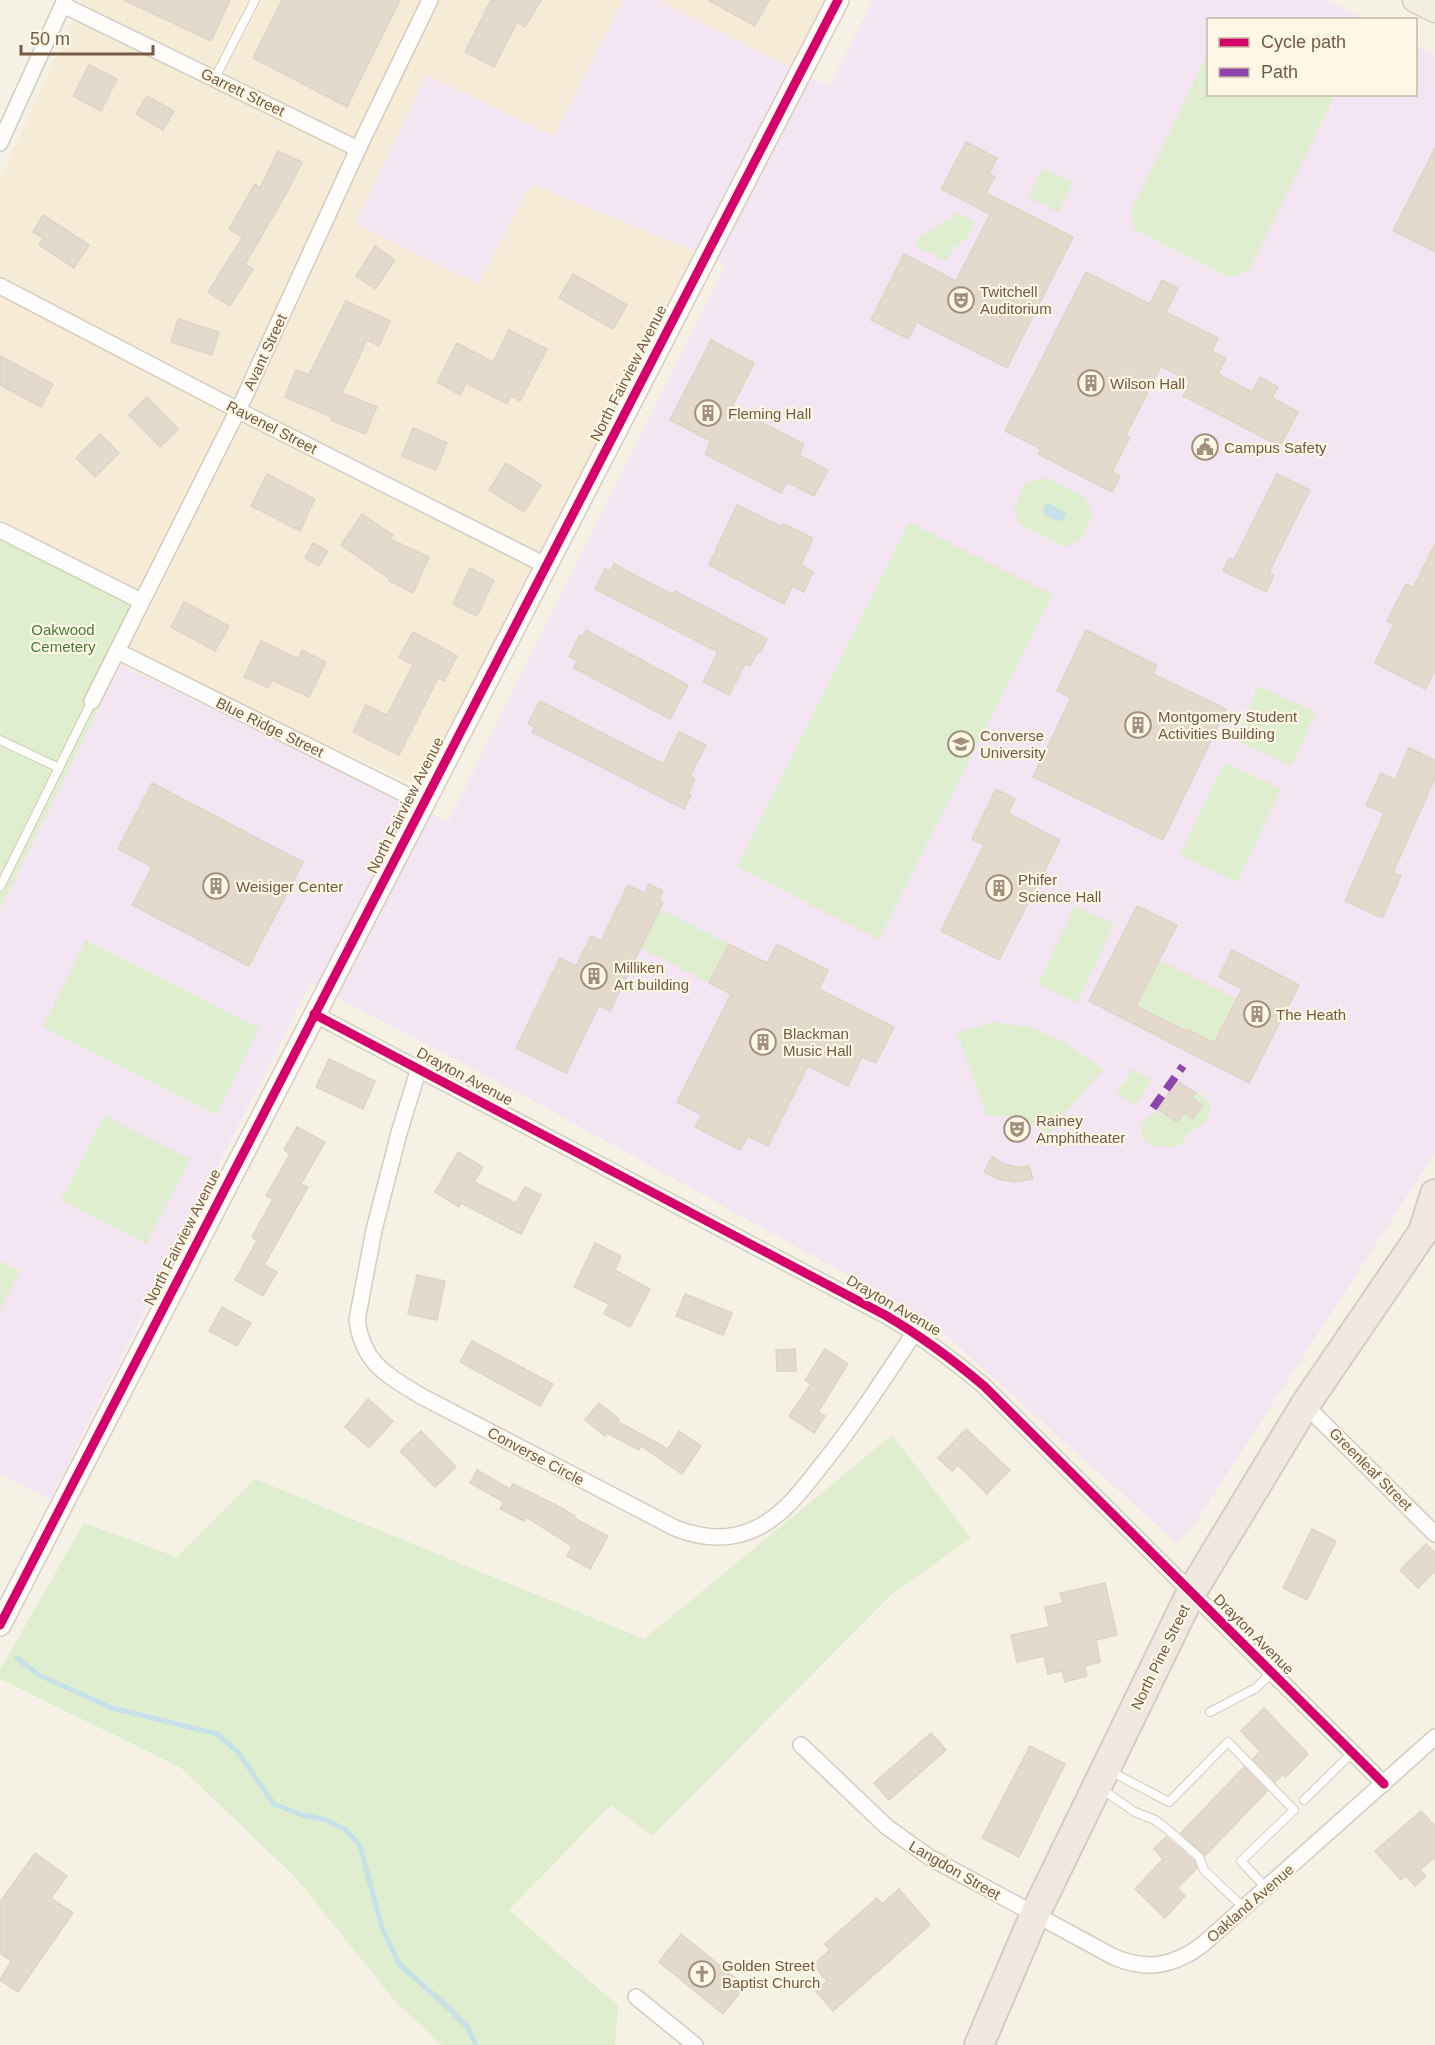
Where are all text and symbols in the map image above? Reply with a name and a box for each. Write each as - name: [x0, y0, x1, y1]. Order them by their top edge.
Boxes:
- scale bar: [21, 18, 153, 56]
- legend: [1207, 18, 1417, 96]
- text: 50 m: [30, 29, 70, 49]
- text: Cycle path: [1261, 32, 1346, 52]
- text: Path: [1261, 62, 1298, 82]
- street label: Garrett Street: [198, 64, 288, 120]
- place label: Twitchell Auditorium: [980, 283, 1052, 317]
- theatre icon: Twitchell Auditorium: [946, 285, 976, 315]
- street label: North Fairview Avenue: [586, 302, 670, 444]
- street label: Avant Street: [240, 310, 290, 393]
- building icon: Wilson Hall: [1076, 368, 1106, 398]
- place label: Wilson Hall: [1110, 375, 1185, 392]
- street label: Ravenel Street: [224, 397, 321, 457]
- building icon: Fleming Hall: [693, 398, 723, 428]
- place label: Fleming Hall: [728, 405, 811, 422]
- public building icon: Campus Safety: [1190, 432, 1220, 462]
- place label: Campus Safety: [1224, 439, 1327, 456]
- park label: Oakwood Cemetery: [30, 621, 96, 655]
- street label: Blue Ridge Street: [213, 694, 327, 761]
- place label: Montgomery Student Activities Building: [1158, 708, 1298, 742]
- building icon: Montgomery Student Activities Building: [1123, 710, 1153, 740]
- place label: Converse University: [980, 727, 1046, 761]
- school or university icon: Converse University: [946, 729, 976, 759]
- street label: North Fairview Avenue: [363, 734, 447, 876]
- building icon: Weisiger Center: [201, 871, 231, 901]
- place label: Phifer Science Hall: [1018, 871, 1101, 905]
- building icon: Phifer Science Hall: [984, 873, 1014, 903]
- place label: Weisiger Center: [236, 878, 343, 895]
- place label: Milliken Art building: [614, 959, 689, 993]
- building icon: Milliken Art building: [579, 961, 609, 991]
- building icon: The Heath: [1242, 999, 1272, 1029]
- place label: The Heath: [1276, 1006, 1346, 1023]
- place label: Blackman Music Hall: [783, 1025, 852, 1059]
- building icon: Blackman Music Hall: [748, 1027, 778, 1057]
- street label: Drayton Avenue: [414, 1044, 516, 1108]
- place label: Rainey Amphitheater: [1036, 1112, 1125, 1146]
- theatre icon: Rainey Amphitheater: [1002, 1114, 1032, 1144]
- street label: North Fairview Avenue: [140, 1166, 224, 1308]
- street label: Drayton Avenue: [844, 1271, 944, 1339]
- street label: Converse Circle: [485, 1423, 587, 1489]
- street label: Greenleaf Street: [1326, 1424, 1417, 1515]
- street label: Drayton Avenue: [1210, 1590, 1298, 1678]
- street label: North Pine Street: [1127, 1601, 1193, 1712]
- street label: Langdon Street: [906, 1837, 1004, 1903]
- street label: Oakland Avenue: [1203, 1861, 1297, 1945]
- place label: Golden Street Baptist Church: [722, 1957, 820, 1991]
- church icon: Golden Street Baptist Church: [687, 1959, 717, 1989]

